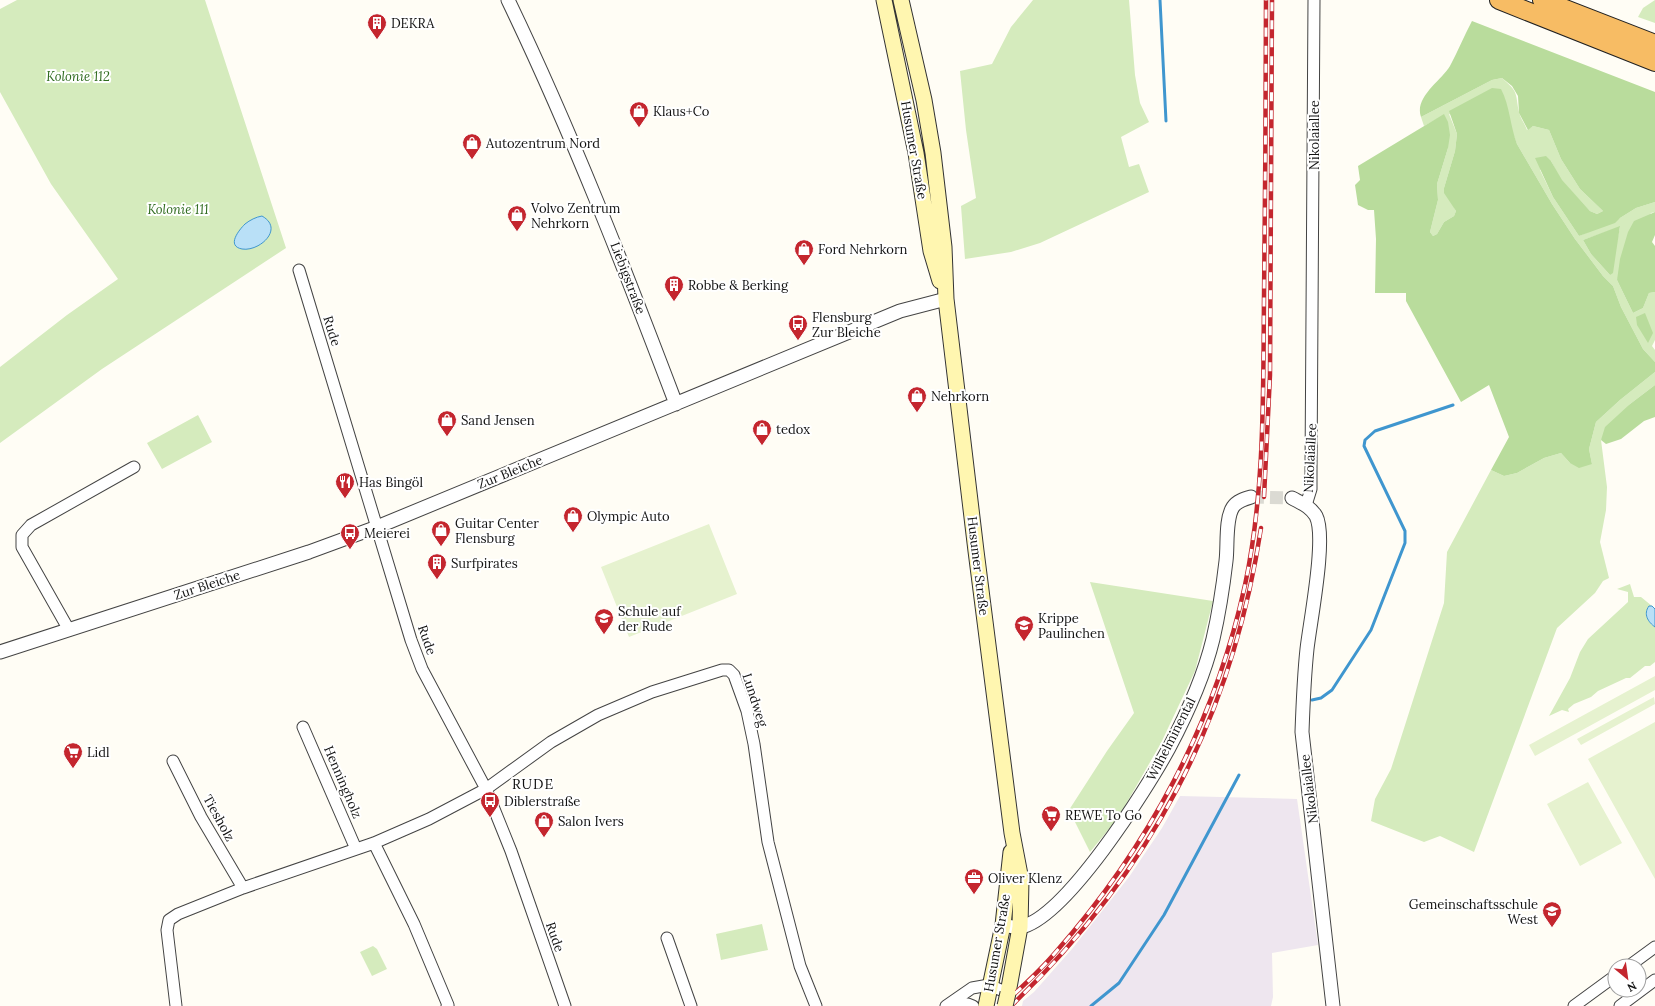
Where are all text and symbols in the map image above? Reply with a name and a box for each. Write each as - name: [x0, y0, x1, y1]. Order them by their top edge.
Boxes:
- building icon: DEKRA: [366, 12, 388, 40]
- place label: DEKRA: [391, 15, 435, 32]
- park label: Kolonie 112: [46, 68, 110, 85]
- street label: Husumer Straße: [897, 99, 931, 201]
- shop icon: Klaus+Co: [628, 100, 650, 128]
- street label: Nikolaiallee: [1306, 100, 1323, 170]
- place label: Klaus+Co: [653, 103, 710, 120]
- shop icon: Autozentrum Nord: [461, 132, 483, 160]
- place label: Autozentrum Nord: [485, 135, 600, 152]
- place label: Volvo Zentrum Nehrkorn: [530, 200, 621, 232]
- park label: Kolonie 111: [147, 201, 209, 218]
- shop icon: Volvo Zentrum Nehrkorn: [506, 204, 528, 232]
- shop icon: Ford Nehrkorn: [793, 238, 815, 266]
- street label: Liebigstraße: [606, 240, 650, 316]
- place label: Ford Nehrkorn: [818, 241, 908, 258]
- building icon: Robbe & Berking: [663, 274, 685, 302]
- place label: Robbe & Berking: [688, 277, 789, 294]
- place label: Flensburg Zur Bleiche: [812, 309, 881, 341]
- bus stop icon: Flensburg Zur Bleiche: [787, 313, 809, 341]
- street label: Rude: [319, 314, 345, 348]
- shop icon: Nehrkorn: [906, 385, 928, 413]
- place label: Nehrkorn: [931, 388, 989, 405]
- shop icon: Sand Jensen: [436, 409, 458, 437]
- place label: Sand Jensen: [461, 412, 535, 429]
- shop icon: tedox: [751, 418, 773, 446]
- place label: tedox: [776, 421, 810, 438]
- street label: Nikolaiallee: [1300, 423, 1320, 493]
- street label: Zur Bleiche: [475, 451, 545, 493]
- restaurant icon: Has Bingöl: [334, 471, 356, 499]
- place label: Has Bingöl: [359, 474, 423, 491]
- shop icon: Olympic Auto: [562, 505, 584, 533]
- place label: Olympic Auto: [587, 508, 670, 525]
- place label: Guitar Center Flensburg: [455, 515, 539, 547]
- street label: Husumer Straße: [963, 516, 993, 616]
- shop icon: Guitar Center Flensburg: [430, 519, 452, 547]
- bus stop icon: Meierei: [339, 522, 361, 550]
- place label: Meierei: [364, 525, 410, 542]
- building icon: Surfpirates: [426, 552, 448, 580]
- place label: Surfpirates: [451, 555, 518, 572]
- street label: Zur Bleiche: [172, 566, 242, 604]
- place label: Schule auf der Rude: [618, 603, 682, 635]
- school or university icon: Schule auf der Rude: [593, 607, 615, 635]
- place label: Krippe Paulinchen: [1038, 610, 1105, 642]
- school or university icon: Krippe Paulinchen: [1013, 614, 1035, 642]
- street label: Rude: [414, 623, 440, 657]
- street label: Lundweg: [738, 671, 772, 730]
- street label: Wilhelminental: [1143, 694, 1200, 784]
- supermarket icon: Lidl: [62, 741, 84, 769]
- street label: Henningholz: [320, 743, 366, 821]
- place label: Lidl: [87, 744, 110, 761]
- street label: Nikolaiallee: [1296, 753, 1322, 825]
- district label: RUDE: [512, 775, 554, 793]
- bus stop icon: Diblerstraße: [479, 790, 501, 818]
- street label: Tiesholz: [199, 792, 239, 845]
- place label: Diblerstraße: [504, 793, 580, 810]
- supermarket icon: REWE To Go: [1040, 804, 1062, 832]
- place label: REWE To Go: [1065, 807, 1142, 824]
- shop icon: Salon Ivers: [533, 810, 555, 838]
- place label: Salon Ivers: [558, 813, 624, 830]
- office icon: Oliver Klenz: [963, 867, 985, 895]
- place label: Oliver Klenz: [988, 870, 1062, 887]
- street label: Husumer Straße: [980, 892, 1014, 994]
- place label: Gemeinschaftsschule West: [1409, 896, 1538, 928]
- school or university icon: Gemeinschaftsschule West: [1541, 900, 1563, 928]
- street label: Rude: [542, 920, 568, 954]
- north arrow: [1607, 958, 1647, 998]
- text: N: [1624, 979, 1639, 995]

